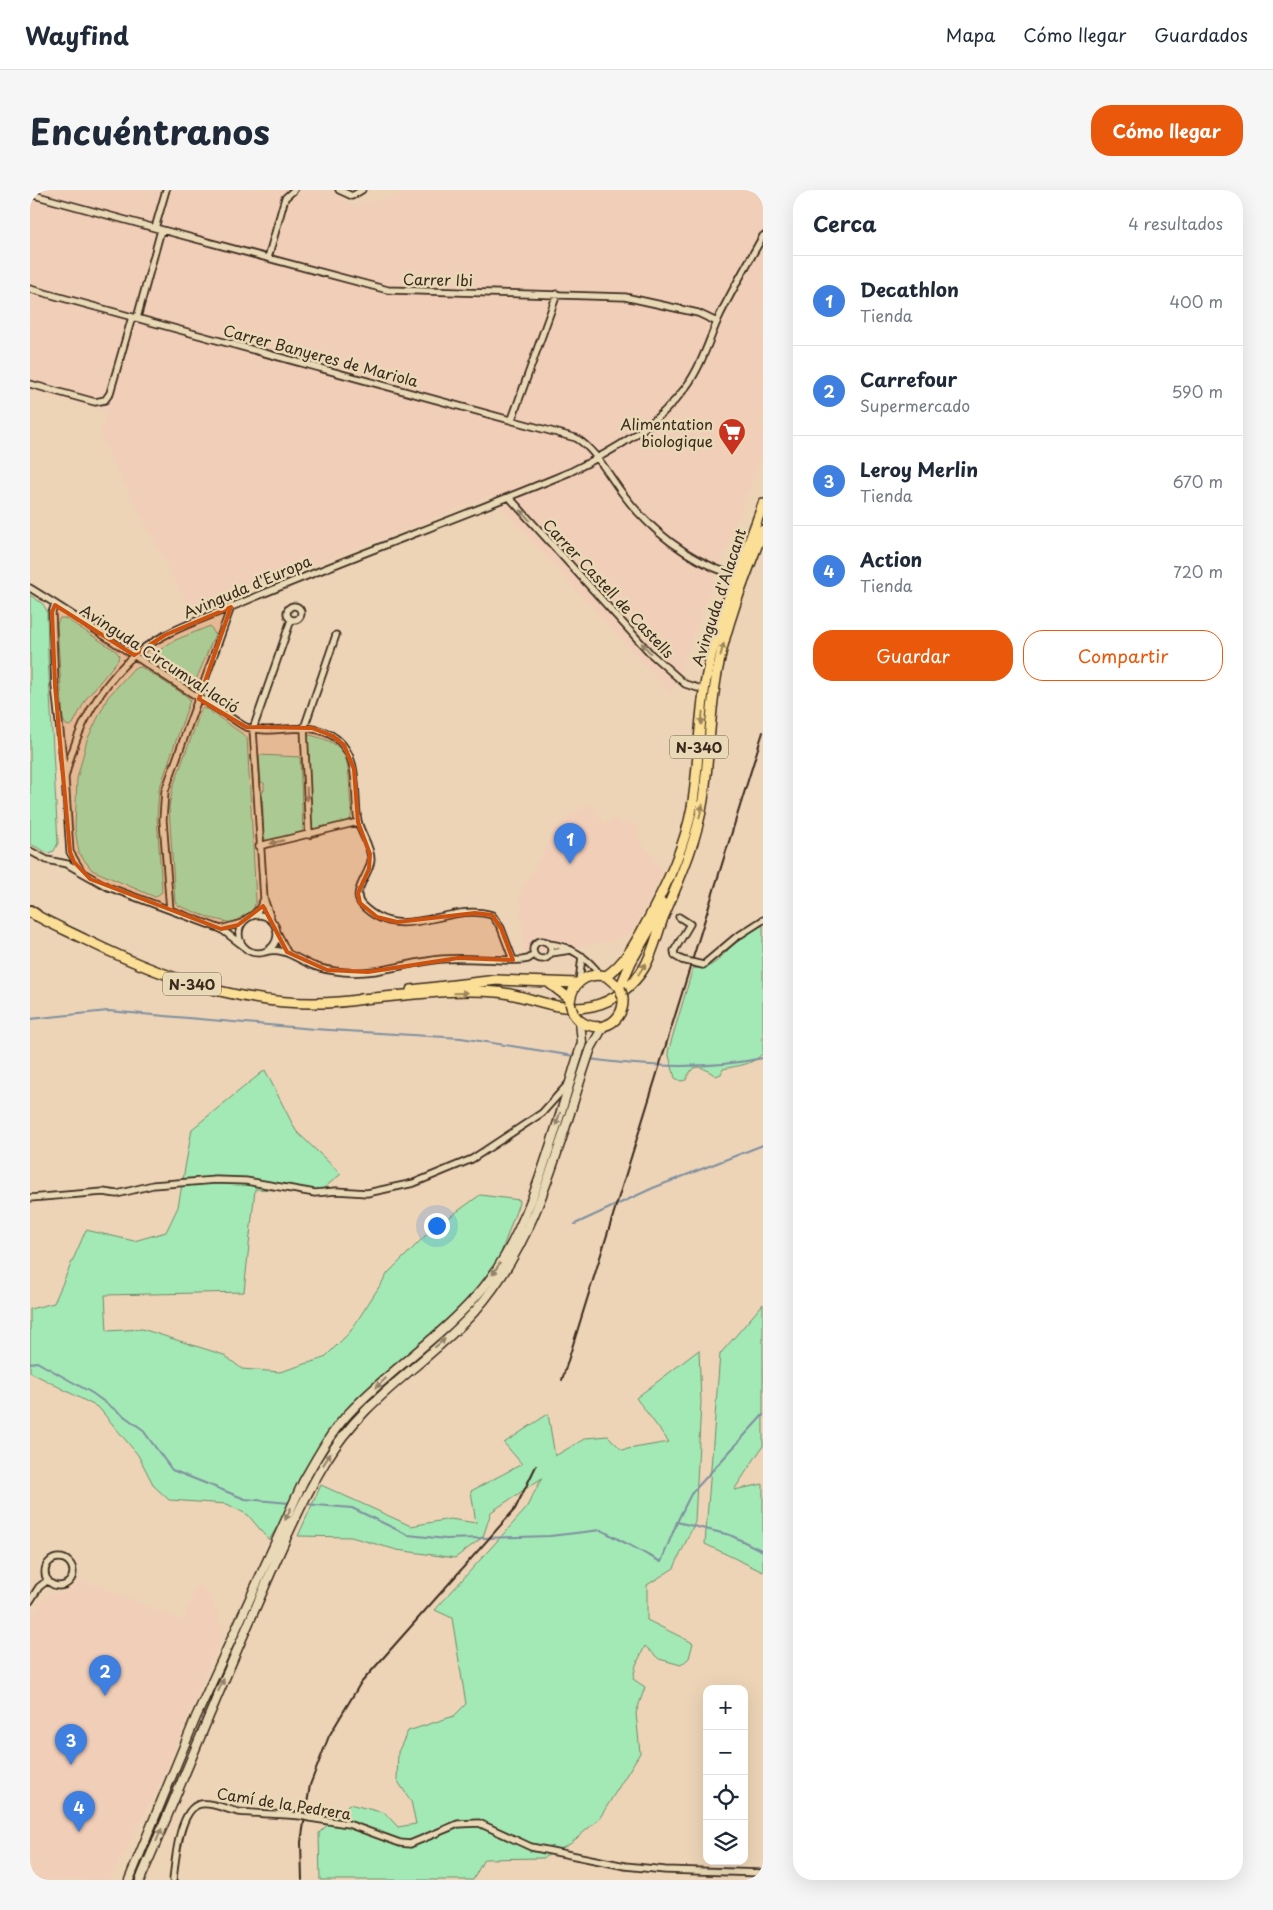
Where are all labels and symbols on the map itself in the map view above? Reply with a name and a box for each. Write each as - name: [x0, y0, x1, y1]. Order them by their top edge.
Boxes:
- street label: Carrer Ibi: [403, 267, 473, 291]
- street label: Carrer Banyeres de Mariola: [221, 318, 422, 392]
- place label: Alimentation biologique: [620, 412, 713, 452]
- supermarket icon: Alimentation biologique: [717, 417, 747, 456]
- one-way arrow: [519, 509, 531, 521]
- street label: Carrer Castell de Castells: [538, 513, 680, 663]
- street label: Avinguda d'Alacant: [685, 525, 751, 669]
- street label: Avinguda d'Europa: [179, 548, 315, 623]
- street label: Avinguda Circumval·lació: [76, 598, 244, 718]
- one-way arrow: [718, 642, 726, 657]
- one-way arrow: [640, 643, 652, 655]
- one-way arrow: [698, 710, 706, 726]
- one-way arrow: [327, 733, 341, 743]
- road number: N-340: [670, 736, 728, 758]
- one-way arrow: [304, 787, 312, 803]
- one-way arrow: [697, 803, 705, 818]
- pin: 1: [554, 823, 586, 864]
- one-way arrow: [270, 838, 285, 846]
- one-way arrow: [357, 881, 365, 896]
- one-way arrow: [491, 915, 502, 928]
- one-way arrow: [638, 963, 647, 976]
- road number: N-340: [163, 972, 221, 996]
- one-way arrow: [453, 988, 469, 996]
- one-way arrow: [553, 1112, 561, 1127]
- your location: [424, 1213, 450, 1239]
- one-way arrow: [492, 1263, 501, 1276]
- one-way arrow: [433, 1338, 446, 1349]
- one-way arrow: [375, 1377, 387, 1389]
- one-way arrow: [323, 1452, 332, 1465]
- one-way arrow: [283, 1507, 291, 1521]
- pin: 2: [89, 1655, 121, 1696]
- one-way arrow: [217, 1678, 225, 1692]
- pin: 3: [55, 1724, 87, 1765]
- street label: Camí de la Pedrera: [215, 1781, 354, 1825]
- pin: 4: [63, 1791, 95, 1832]
- one-way arrow: [155, 1827, 163, 1842]

